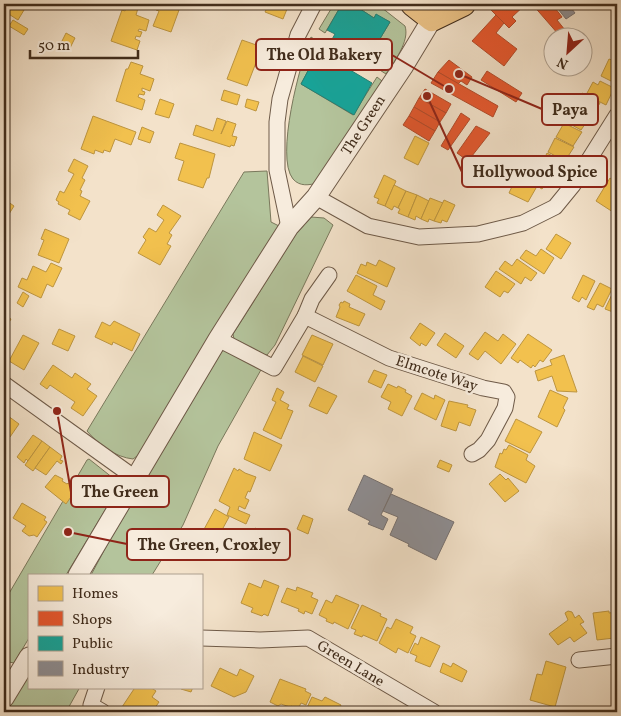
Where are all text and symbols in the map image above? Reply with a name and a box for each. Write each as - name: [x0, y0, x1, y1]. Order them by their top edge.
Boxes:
- scale bar: [30, 28, 138, 60]
- north arrow: [544, 28, 594, 78]
- text: 50 m: [38, 36, 70, 57]
- callout: The Old Bakery: [256, 39, 392, 70]
- text: The Old Bakery: [266, 45, 382, 67]
- text: N: [554, 52, 572, 73]
- street label: The Green: [337, 92, 392, 160]
- callout: Paya: [542, 94, 598, 125]
- text: Paya: [552, 100, 588, 122]
- callout: Hollywood Spice: [462, 156, 607, 187]
- text: Hollywood Spice: [473, 162, 597, 184]
- street label: Elmcote Way: [393, 351, 480, 398]
- callout: The Green: [71, 476, 169, 507]
- text: The Green: [81, 482, 159, 504]
- callout: The Green, Croxley: [127, 529, 290, 560]
- text: The Green, Croxley: [137, 535, 281, 557]
- legend: [28, 574, 202, 688]
- text: Homes: [72, 584, 118, 605]
- text: Shops: [72, 610, 112, 631]
- text: Public: [72, 634, 113, 655]
- street label: Green Lane: [313, 636, 388, 693]
- text: Industry: [72, 660, 129, 681]

